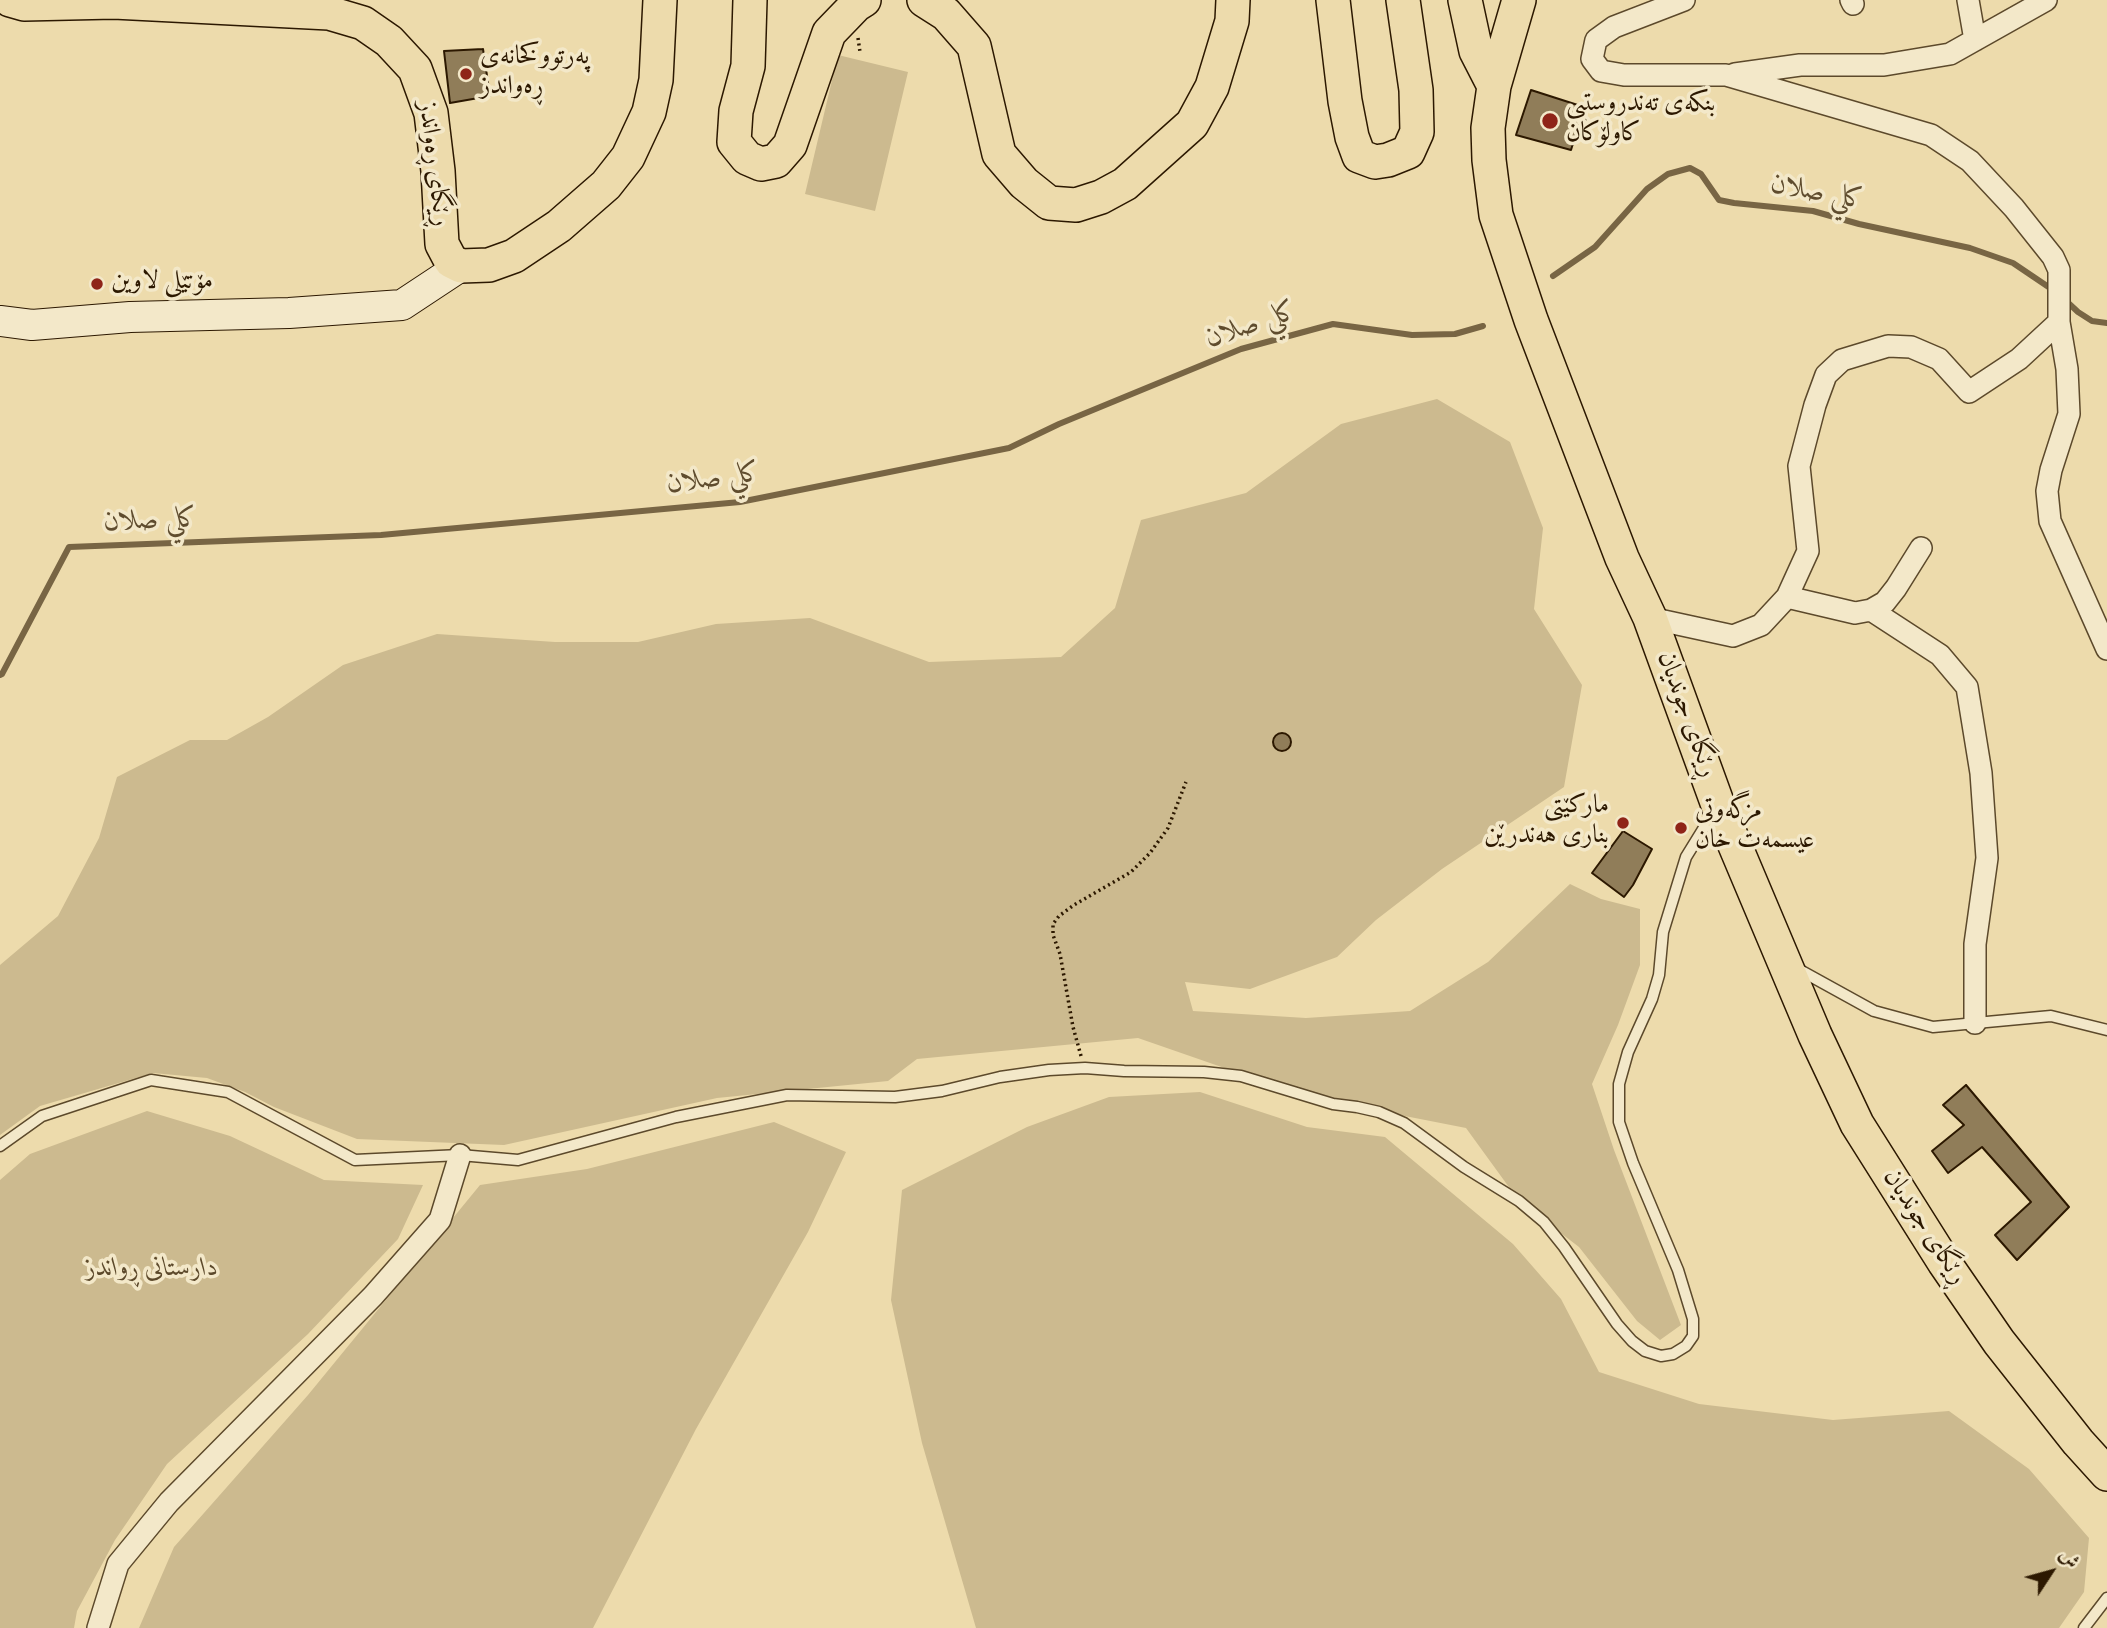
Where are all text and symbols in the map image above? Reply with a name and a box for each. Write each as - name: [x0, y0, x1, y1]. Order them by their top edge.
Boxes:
- place label: پەرتووکخانەی ڕەواندز: [480, 43, 589, 104]
- marker: پەرتووکخانەی ڕەواندز: [458, 66, 474, 82]
- place label: بنکەی تەندروستیی کاولۆکان: [1566, 90, 1715, 152]
- street label: ڕێگای ڕەواندز: [409, 100, 455, 228]
- marker: بنکەی تەندروستیی کاولۆکان: [1540, 111, 1560, 131]
- water label: كلي صلان: [1768, 169, 1868, 221]
- place label: مۆتێلی لاوین: [111, 268, 213, 300]
- marker: مۆتێلی لاوین: [89, 276, 105, 292]
- water label: كلي صلان: [1202, 296, 1304, 358]
- water label: كلي صلان: [665, 458, 765, 504]
- water label: كلي صلان: [104, 505, 200, 541]
- street label: ڕێگای جوندیان: [1648, 648, 1722, 782]
- place label: مارکێتی بناری هەندرێن: [1484, 792, 1609, 854]
- place label: مزگەوتی عیسمەت خان: [1695, 797, 1814, 858]
- marker: مارکێتی بناری هەندرێن: [1615, 815, 1631, 831]
- marker: مزگەوتی عیسمەت خان: [1673, 820, 1689, 836]
- street label: ڕێگای جوندیان: [1874, 1164, 1972, 1292]
- park label: دارستانی ڕواندز: [85, 1255, 219, 1287]
- north arrow: [2016, 1537, 2086, 1607]
- text: ش: [2052, 1544, 2085, 1575]

